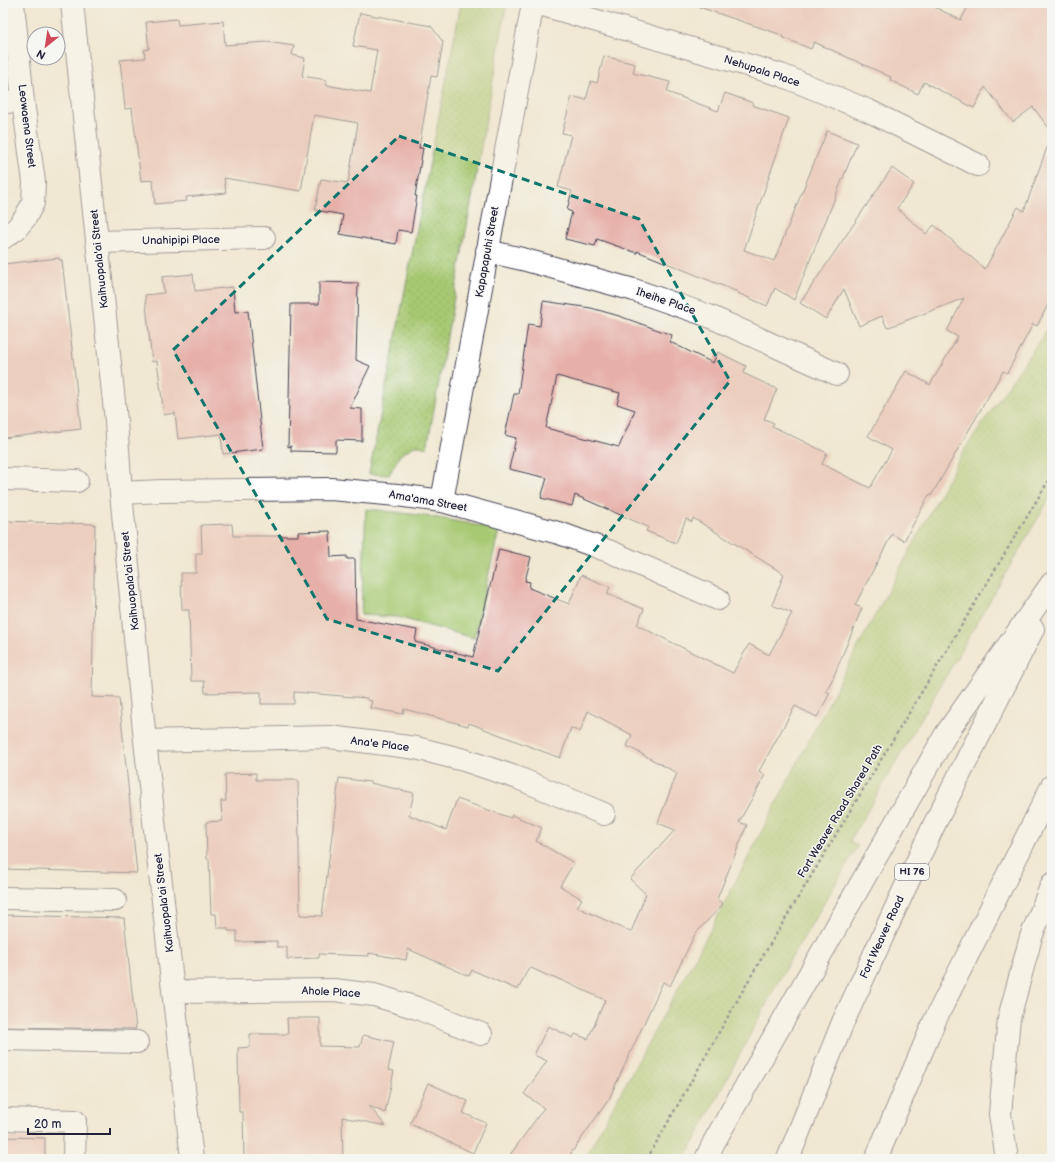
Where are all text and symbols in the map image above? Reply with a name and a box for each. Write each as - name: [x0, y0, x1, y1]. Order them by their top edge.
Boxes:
- north arrow: [26, 26, 66, 66]
- text: N: [34, 47, 48, 62]
- street label: Nehupala Place: [722, 53, 802, 90]
- street label: Leowaena Street: [15, 83, 39, 169]
- street label: Kapapapuhi Street: [473, 205, 502, 299]
- street label: Kaihuopala'ai Street: [87, 208, 111, 309]
- street label: Unahipipi Place: [142, 233, 221, 247]
- street label: Iheihe Place: [635, 285, 698, 317]
- street label: Ama'ama Street: [388, 488, 469, 514]
- street label: Kaihuopala'ai Street: [118, 530, 142, 631]
- street label: Ana'e Place: [350, 734, 410, 754]
- street label: Fort Weaver Road Shared Path: [795, 742, 885, 880]
- street label: Kaihuopala'ai Street: [151, 852, 177, 953]
- road number: HI 76: [895, 864, 929, 880]
- street label: Fort Weaver Road: [857, 894, 907, 980]
- street label: Ahole Place: [301, 984, 361, 1000]
- scale bar: [28, 1110, 110, 1136]
- text: 20 m: [34, 1117, 61, 1132]

